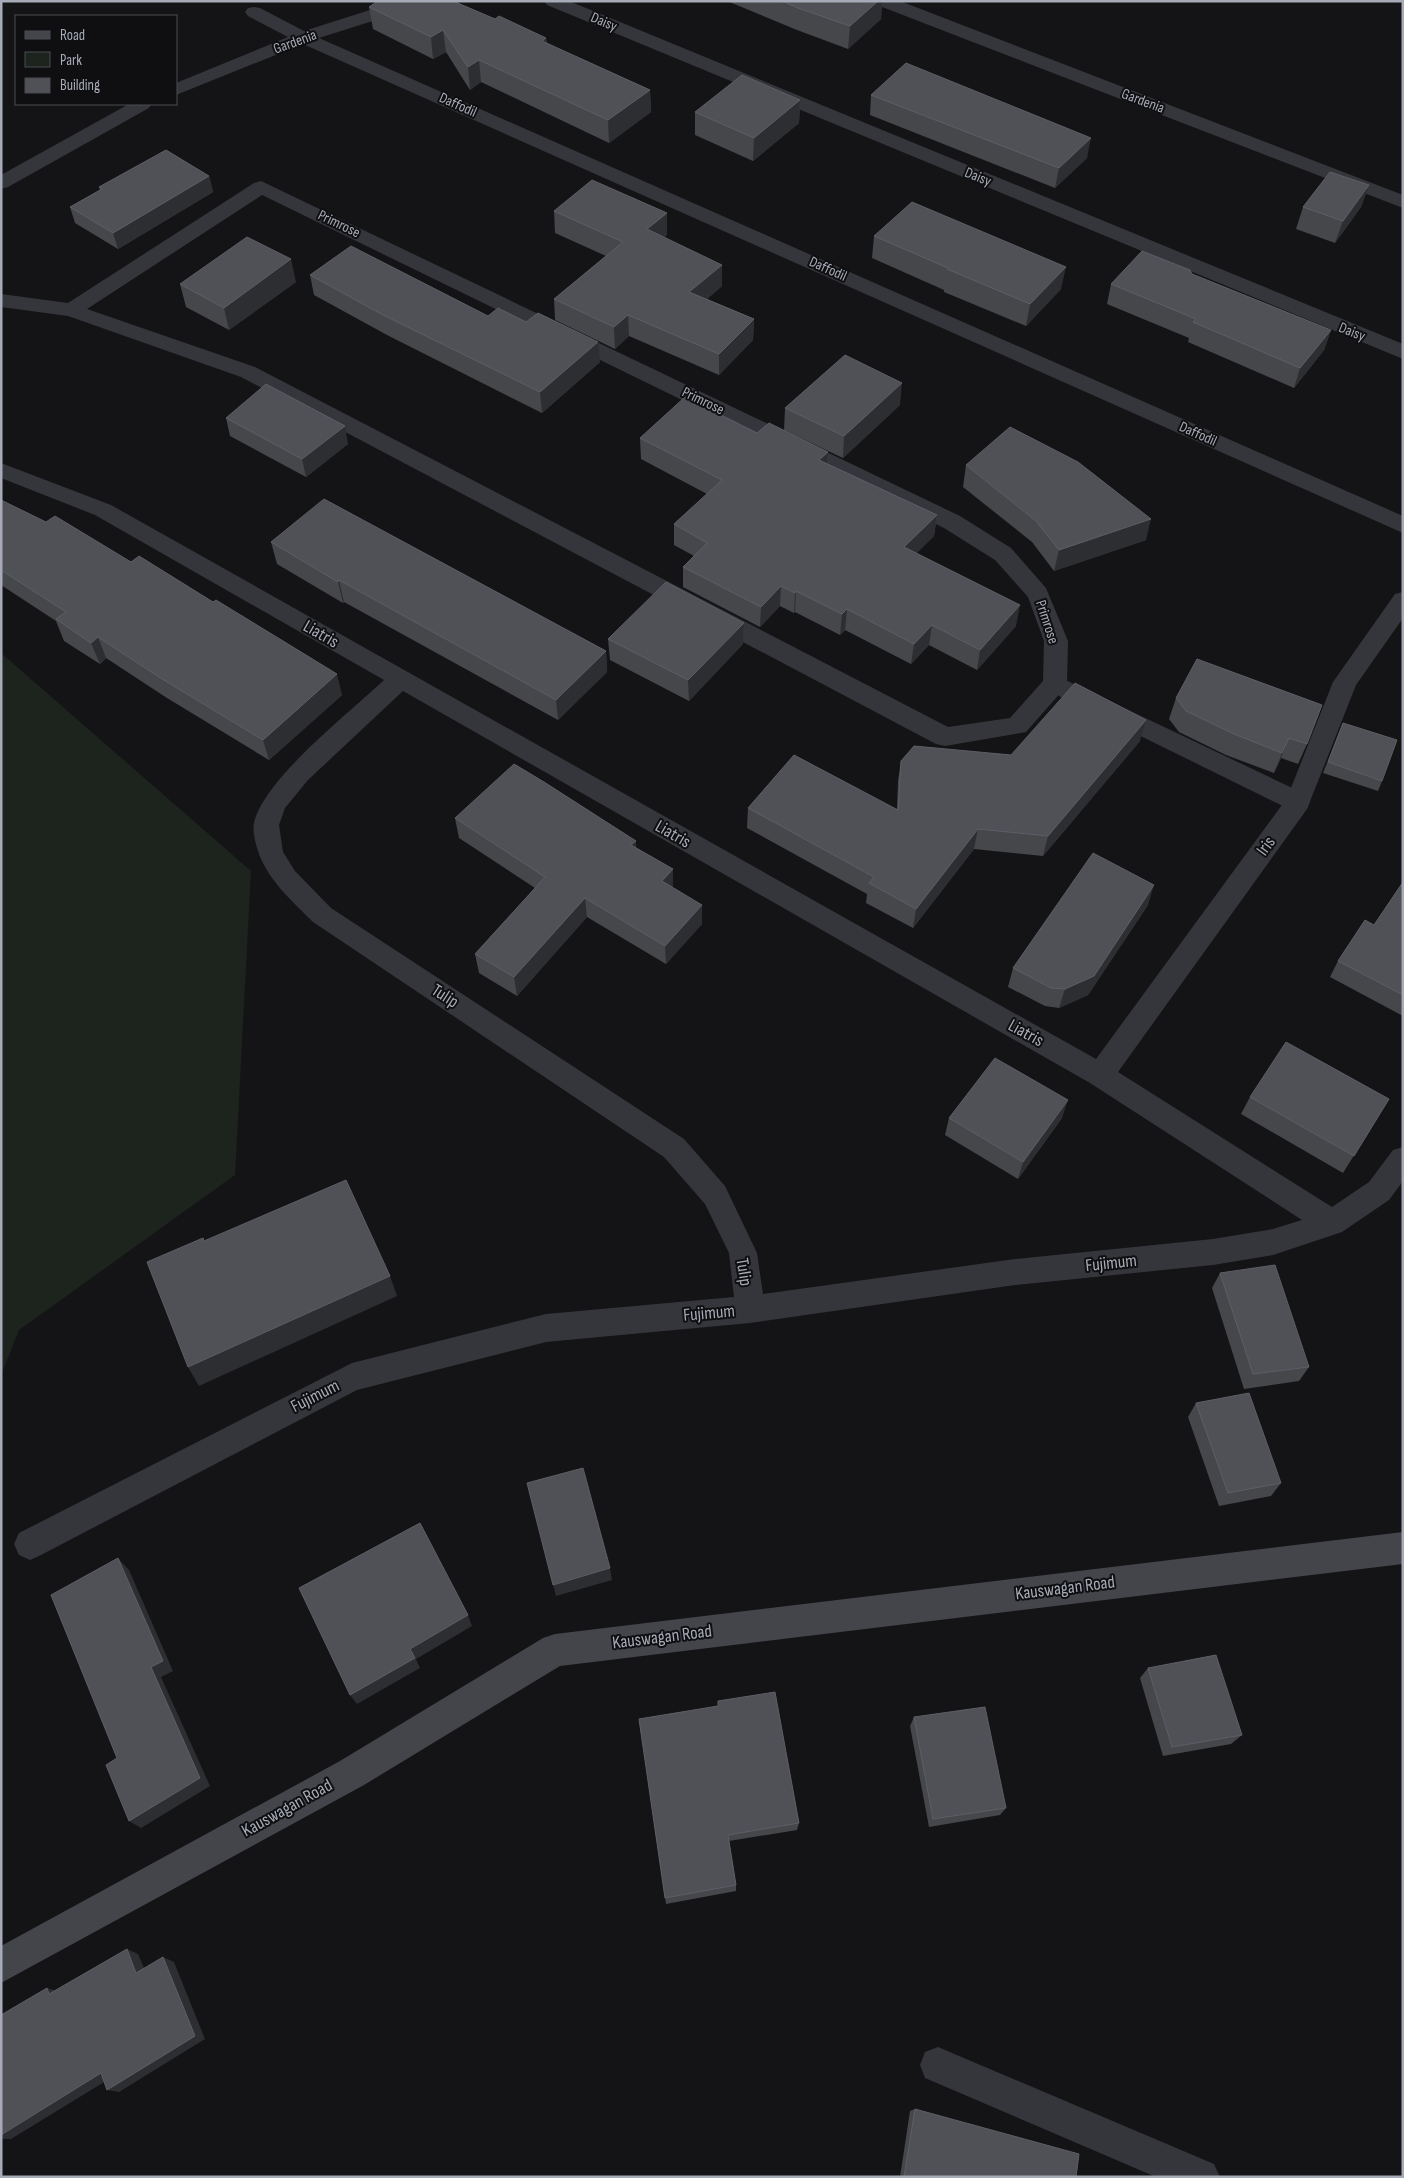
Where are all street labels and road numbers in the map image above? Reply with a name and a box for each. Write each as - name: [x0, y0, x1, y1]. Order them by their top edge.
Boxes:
- street label: Daisy: [588, 8, 620, 36]
- street label: Gardenia: [271, 25, 319, 59]
- street label: Gardenia: [1119, 84, 1167, 118]
- street label: Daffodil: [436, 88, 480, 122]
- street label: Daisy: [962, 163, 994, 191]
- street label: Primrose: [315, 206, 363, 242]
- street label: Daffodil: [806, 252, 850, 286]
- street label: Daisy: [1336, 318, 1368, 346]
- street label: Primrose: [679, 383, 727, 419]
- street label: Daffodil: [1176, 417, 1220, 451]
- street label: Primrose: [1031, 598, 1063, 646]
- street label: Liatris: [300, 616, 342, 652]
- street label: Liatris: [652, 816, 694, 852]
- street label: Iris: [1252, 832, 1280, 860]
- street label: Tulip: [428, 980, 462, 1012]
- street label: Liatris: [1005, 1015, 1047, 1051]
- street label: Fujimum: [1084, 1250, 1138, 1276]
- street label: Tulip: [731, 1256, 757, 1288]
- street label: Fujimum: [682, 1300, 736, 1326]
- street label: Fujimum: [287, 1375, 343, 1417]
- street label: Kauswagan Road: [1014, 1571, 1116, 1605]
- street label: Kauswagan Road: [611, 1620, 713, 1654]
- street label: Kauswagan Road: [238, 1775, 336, 1841]

